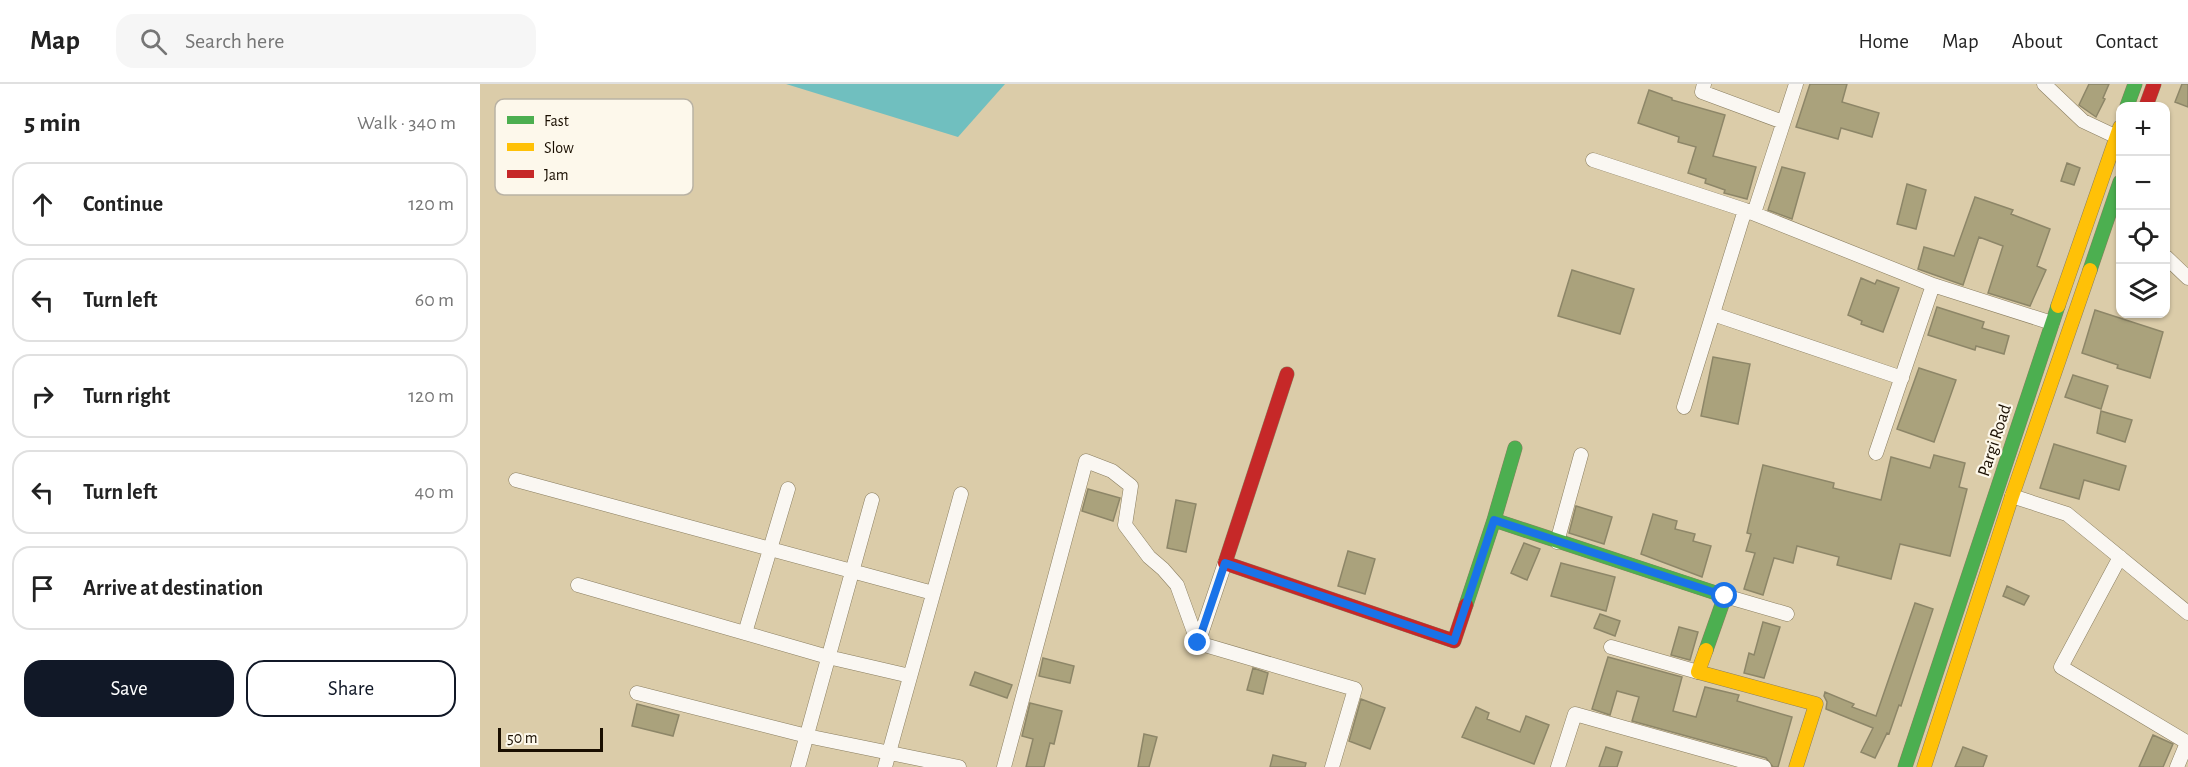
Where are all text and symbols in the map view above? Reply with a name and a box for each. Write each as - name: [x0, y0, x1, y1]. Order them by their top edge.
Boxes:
- search box: [116, 14, 536, 68]
- icon: search: [137, 25, 170, 58]
- text: Map: [30, 27, 80, 55]
- text: Search here: [185, 30, 284, 52]
- text: Home: [1858, 31, 1909, 52]
- text: Map: [1942, 31, 1979, 52]
- text: About: [2012, 31, 2062, 52]
- text: Contact: [2095, 31, 2158, 52]
- legend: [495, 99, 693, 195]
- map controls: [2116, 102, 2170, 318]
- button: +: [2116, 102, 2170, 156]
- text: 5 min: [24, 110, 81, 136]
- text: Walk · 340 m: [357, 113, 456, 133]
- text: Fast: [544, 113, 569, 129]
- text: Slow: [544, 140, 574, 156]
- button: −: [2116, 156, 2170, 210]
- text: Jam: [544, 167, 569, 183]
- icon: ahead: [26, 188, 59, 221]
- text: Continue: [83, 193, 163, 215]
- text: 120 m: [408, 194, 454, 214]
- button: locate: [2116, 210, 2170, 264]
- button: layers: [2116, 264, 2170, 318]
- icon: left: [26, 284, 59, 317]
- text: Turn left: [83, 289, 157, 311]
- text: 60 m: [415, 290, 454, 310]
- icon: right: [26, 380, 59, 413]
- text: Turn right: [83, 385, 170, 407]
- text: 120 m: [408, 386, 454, 406]
- street label: Pargi Road: [1975, 402, 2015, 479]
- icon: left: [26, 476, 59, 509]
- text: Turn left: [83, 481, 157, 503]
- text: 40 m: [415, 482, 454, 502]
- icon: arrive: [26, 572, 59, 605]
- text: Arrive at destination: [83, 577, 263, 599]
- route start: [1711, 582, 1737, 608]
- route end: [1184, 629, 1210, 655]
- button: Save: [24, 660, 234, 717]
- button: Share: [246, 660, 456, 717]
- scale bar: [498, 725, 603, 752]
- text: 50 m: [507, 730, 538, 746]

